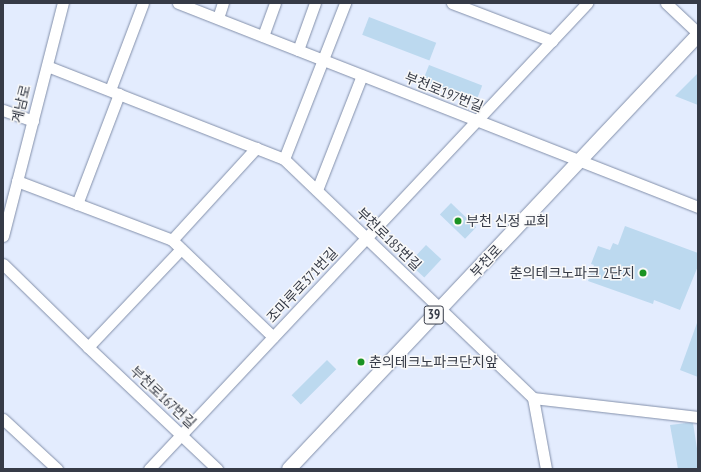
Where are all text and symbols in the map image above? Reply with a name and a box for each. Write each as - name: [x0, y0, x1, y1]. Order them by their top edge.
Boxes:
- street label: 부천로197번길: [402, 69, 486, 115]
- street label: 계남로: [8, 83, 34, 125]
- street label: 부천로185번길: [353, 204, 425, 274]
- place label: 부천 신정 교회: [466, 213, 549, 229]
- marker: 부천 신정 교회: [453, 216, 463, 226]
- street label: 부천로: [467, 241, 505, 281]
- street label: 조마루로371번길: [263, 244, 341, 326]
- place label: 춘의테크노파크 2단지: [510, 265, 635, 281]
- marker: 춘의테크노파크 2단지: [638, 268, 648, 278]
- road number: 39: [423, 304, 445, 326]
- place label: 춘의테크노파크단지앞: [369, 354, 498, 370]
- marker: 춘의테크노파크단지앞: [356, 357, 366, 367]
- street label: 부천로167번길: [127, 362, 199, 432]

